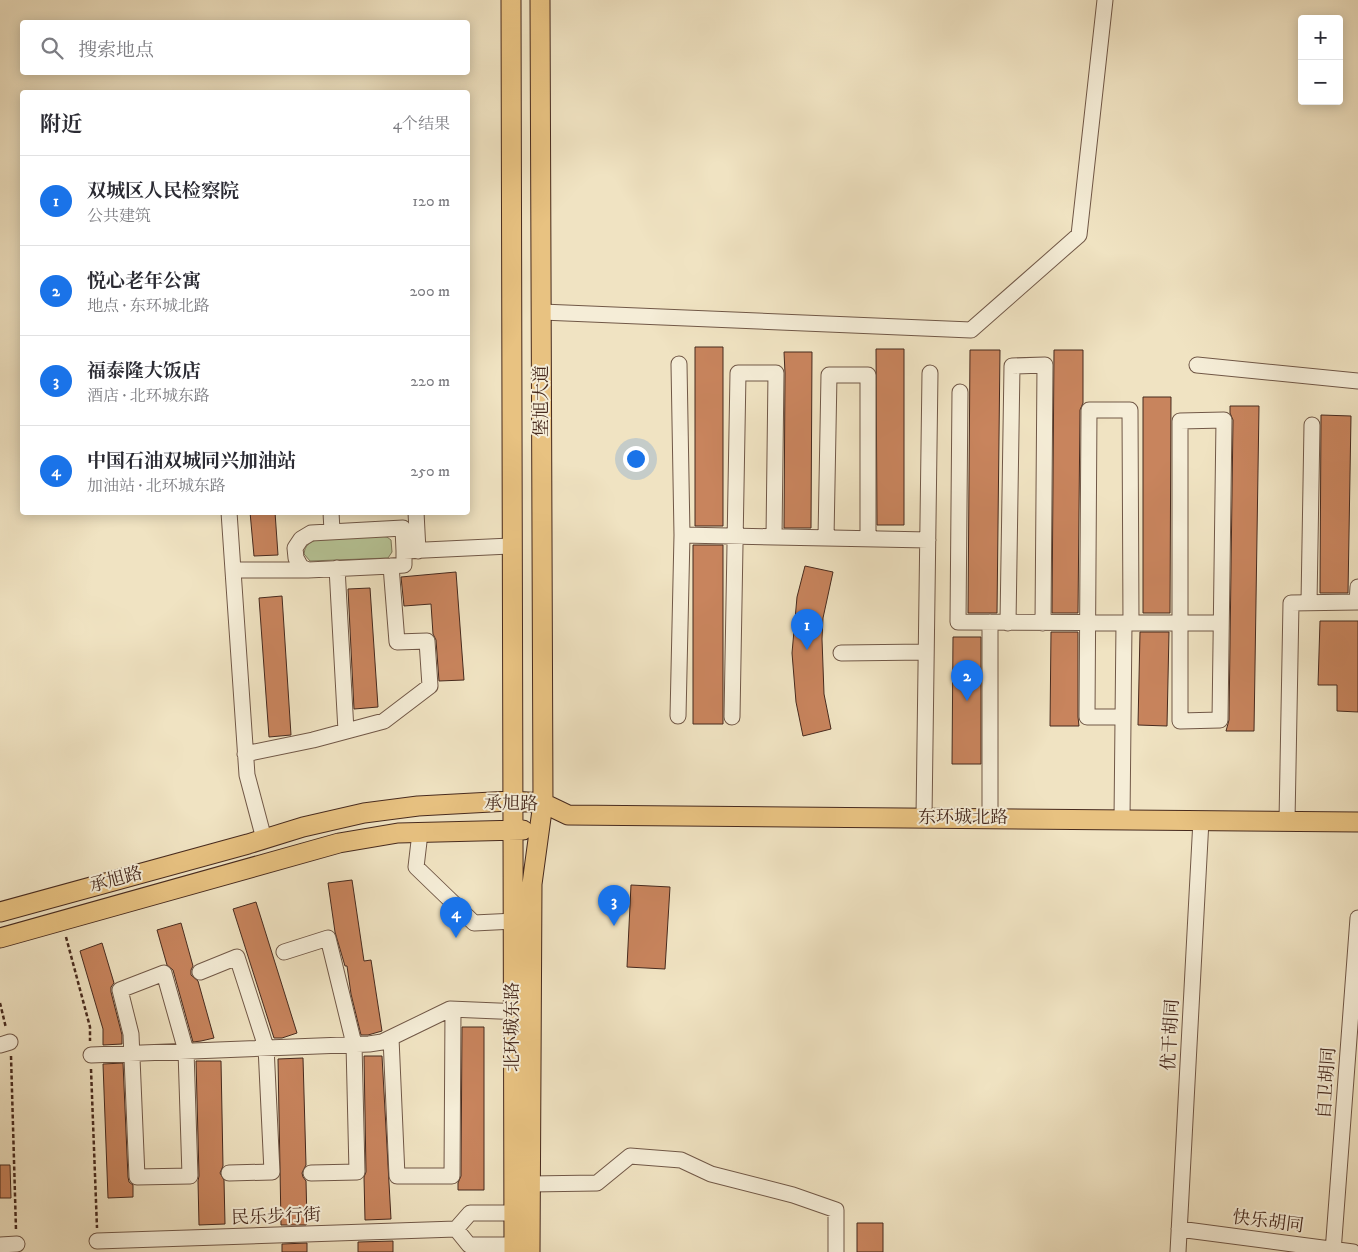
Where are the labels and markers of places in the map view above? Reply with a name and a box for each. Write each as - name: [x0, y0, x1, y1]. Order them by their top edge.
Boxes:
- pin: 1: [791, 609, 823, 650]
- pin: 2: [951, 660, 983, 701]
- pin: 3: [598, 885, 630, 926]
- pin: 4: [440, 897, 472, 938]

